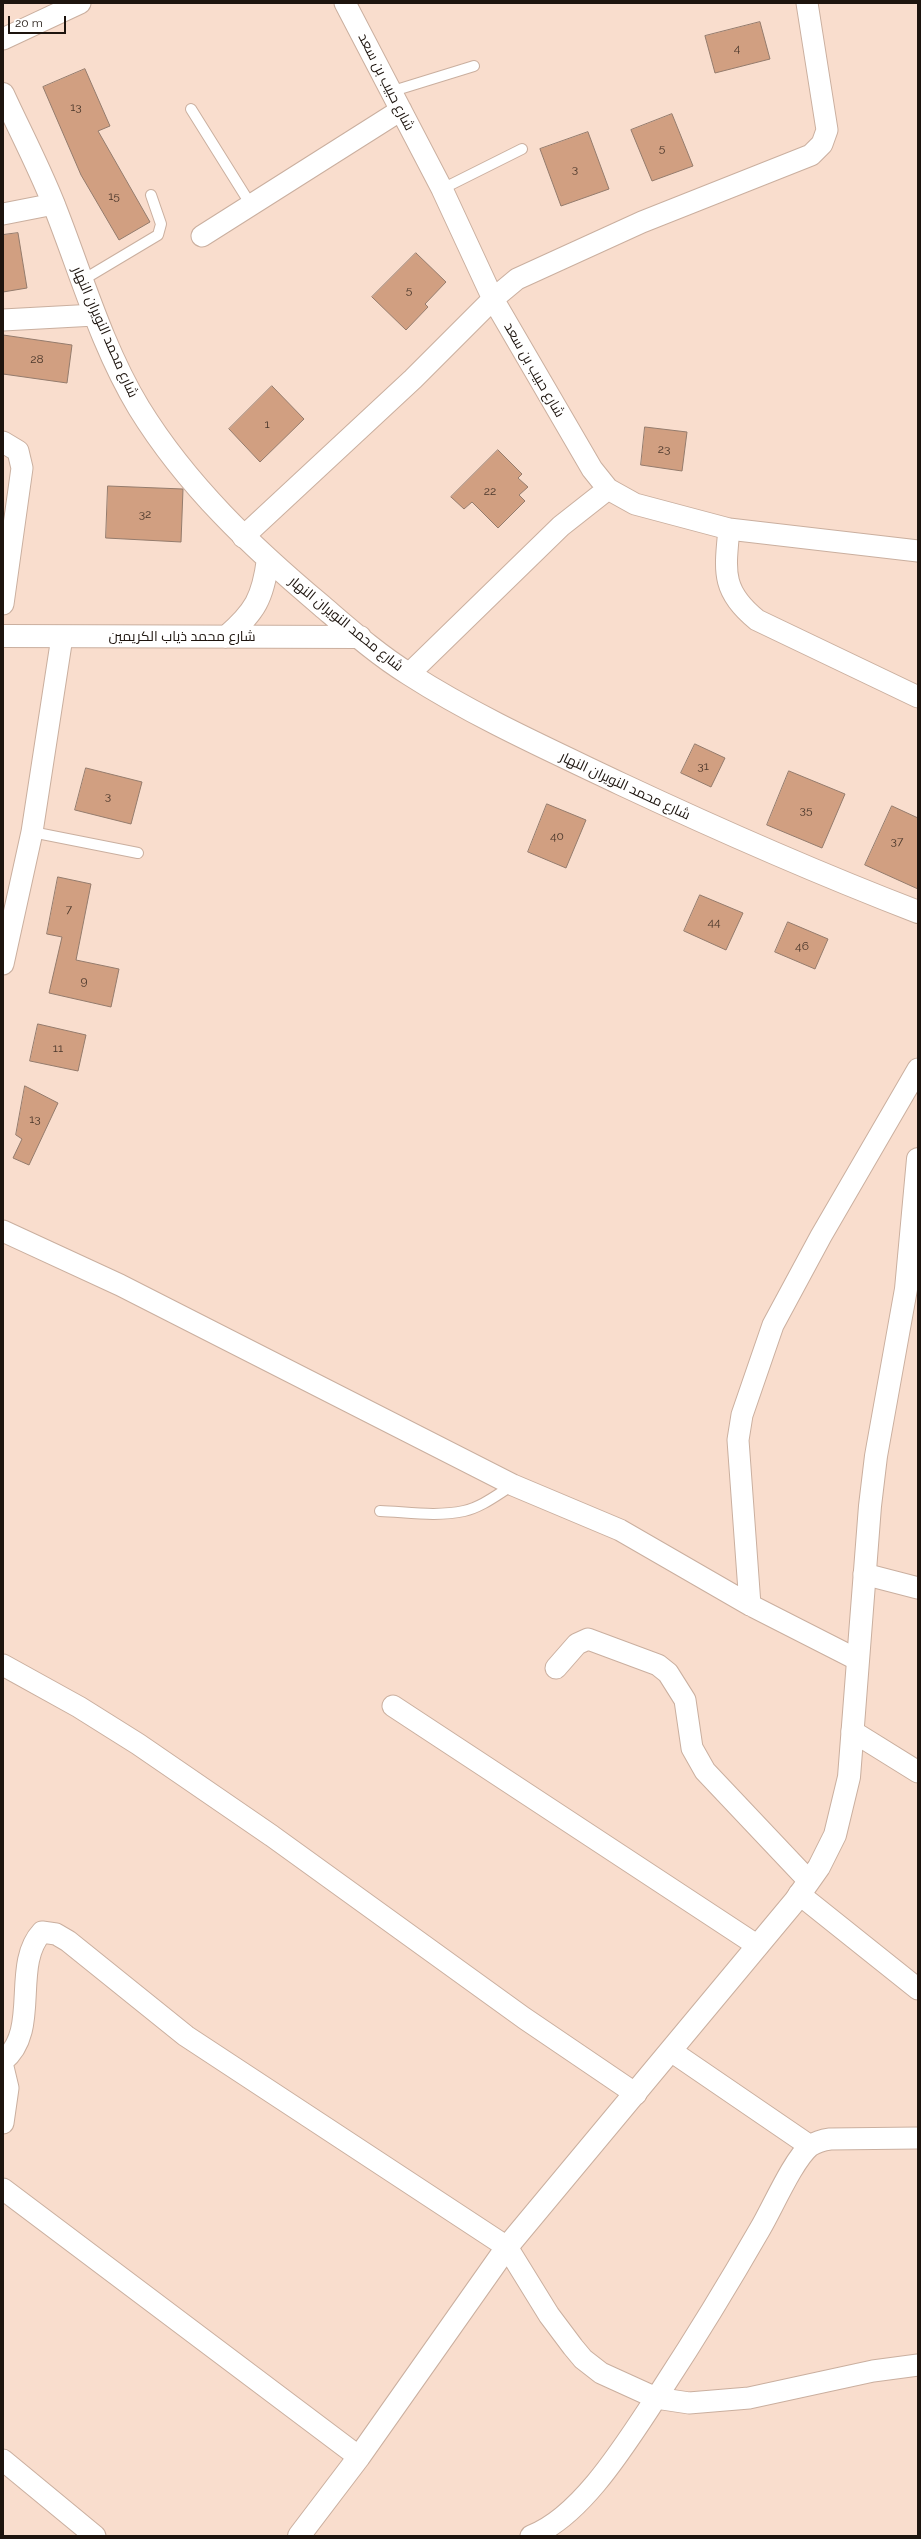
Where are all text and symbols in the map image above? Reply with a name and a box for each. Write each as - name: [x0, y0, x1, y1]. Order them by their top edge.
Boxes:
- scale bar: [10, 8, 68, 34]
- text: 20 m: [15, 16, 43, 30]
- street label: شارع حبيب بن سعد: [354, 31, 418, 133]
- house number: 4: [734, 41, 740, 55]
- house number: 13: [70, 100, 82, 114]
- house number: 5: [659, 141, 665, 155]
- house number: 3: [572, 162, 578, 176]
- house number: 15: [108, 189, 120, 203]
- street label: شارع محمد النويران النهار: [68, 264, 142, 400]
- house number: 5: [406, 283, 412, 297]
- street label: شارع حبيب بن سعد: [500, 320, 568, 420]
- house number: 28: [30, 352, 44, 366]
- house number: 1: [264, 417, 270, 431]
- house number: 23: [658, 442, 670, 456]
- house number: 22: [484, 484, 496, 498]
- house number: 32: [139, 507, 151, 521]
- street label: شارع محمد النويران النهار: [286, 573, 406, 675]
- street label: شارع محمد ذياب الكريمين: [108, 629, 256, 645]
- street label: شارع محمد النويران النهار: [557, 748, 693, 824]
- house number: 31: [697, 759, 709, 773]
- house number: 3: [105, 789, 111, 803]
- house number: 35: [800, 803, 812, 817]
- house number: 40: [550, 829, 564, 843]
- house number: 37: [891, 834, 903, 848]
- house number: 7: [66, 902, 72, 916]
- house number: 44: [707, 915, 721, 929]
- house number: 46: [795, 939, 809, 953]
- house number: 9: [80, 974, 88, 988]
- house number: 11: [53, 1041, 63, 1055]
- house number: 13: [29, 1112, 41, 1126]

